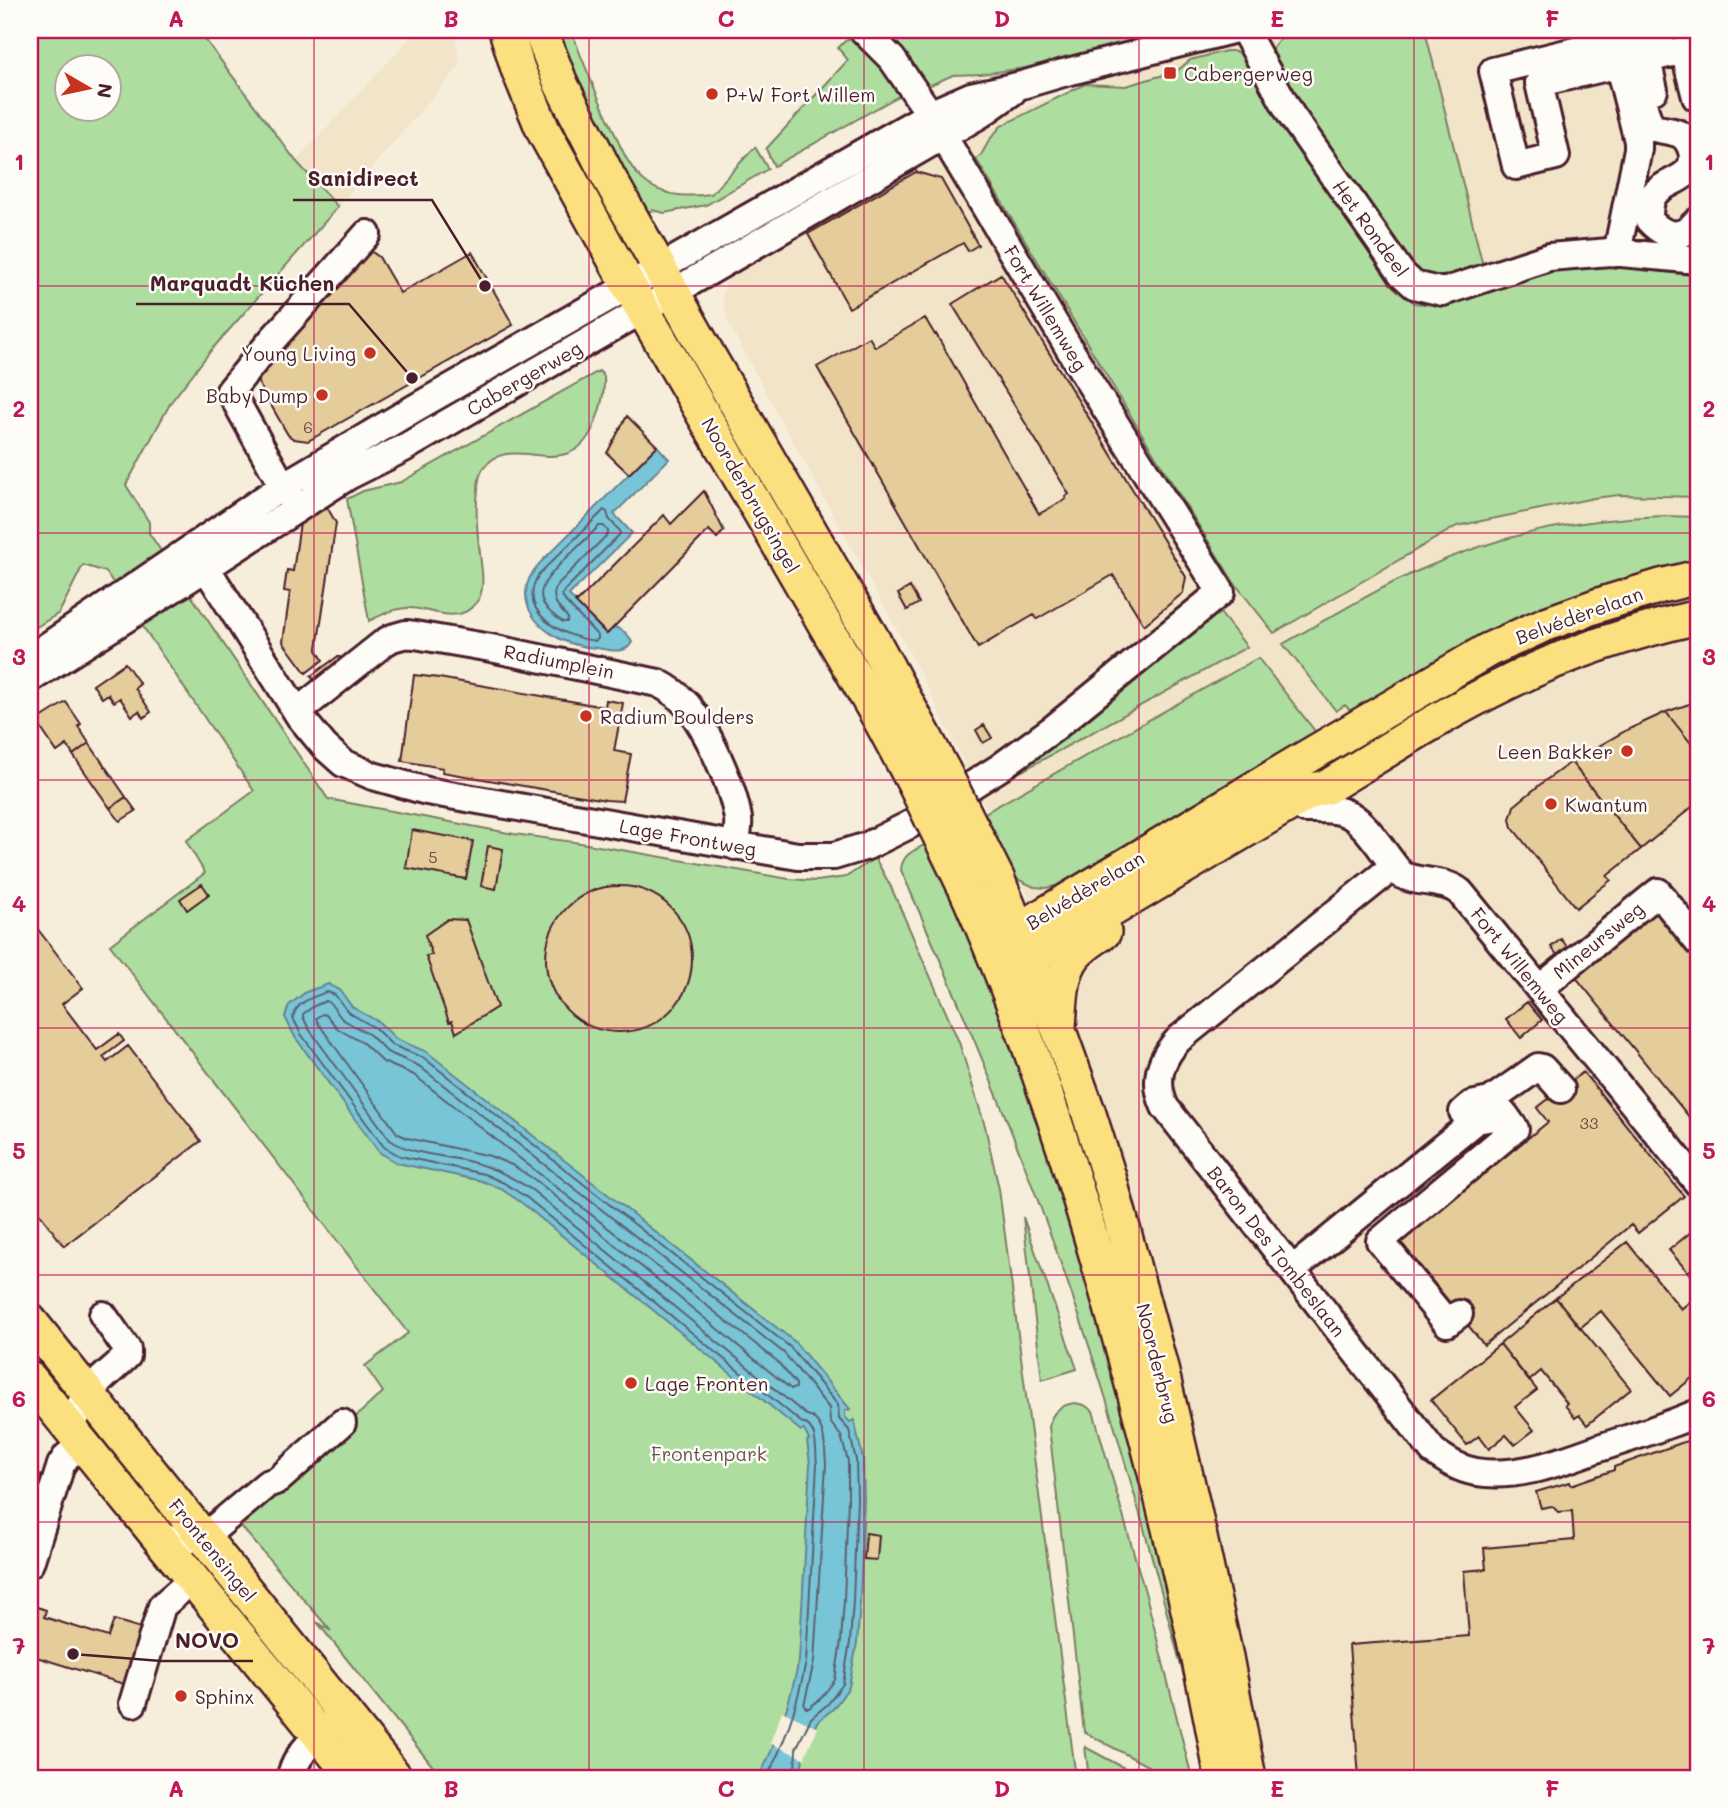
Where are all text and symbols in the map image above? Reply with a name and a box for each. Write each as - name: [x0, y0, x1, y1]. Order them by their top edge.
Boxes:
- text: A: [168, 3, 184, 33]
- text: B: [443, 3, 459, 33]
- text: C: [717, 3, 735, 33]
- text: D: [994, 3, 1010, 33]
- text: E: [1270, 3, 1284, 33]
- text: F: [1545, 3, 1559, 33]
- north arrow: [52, 52, 122, 122]
- place label: Cabergerweg: [1184, 61, 1313, 86]
- marker: Cabergerweg: [1162, 65, 1178, 81]
- text: N: [92, 82, 119, 100]
- place label: P+W Fort Willem: [726, 82, 875, 107]
- marker: P+W Fort Willem: [704, 86, 720, 102]
- text: 1: [14, 146, 24, 176]
- text: 1: [1704, 146, 1714, 176]
- callout: Sanidirect: [293, 158, 432, 200]
- text: Sanidirect: [308, 164, 418, 191]
- street label: Het Rondeel: [1327, 175, 1415, 281]
- street label: Fort Willemweg: [999, 241, 1093, 375]
- callout: Marquadt Küchen: [136, 262, 349, 304]
- text: Marquadt Küchen: [150, 269, 334, 296]
- street label: Cabergerweg: [462, 335, 586, 421]
- place label: Young Living: [241, 341, 356, 366]
- marker: Young Living: [362, 345, 378, 361]
- place label: Baby Dump: [206, 383, 308, 408]
- marker: Baby Dump: [314, 387, 330, 403]
- text: 2: [13, 393, 25, 423]
- text: 2: [1703, 393, 1715, 423]
- street label: Noorderbrugsingel: [696, 413, 806, 577]
- house number: 6: [303, 416, 313, 437]
- street label: Belvédèrelaan: [1512, 580, 1646, 650]
- street label: Radiumplein: [502, 638, 616, 684]
- text: 3: [12, 641, 26, 671]
- text: 3: [1702, 641, 1716, 671]
- place label: Radium Boulders: [600, 704, 754, 729]
- marker: Radium Boulders: [578, 708, 594, 724]
- place label: Leen Bakker: [1498, 739, 1613, 764]
- marker: Leen Bakker: [1619, 743, 1635, 759]
- place label: Kwantum: [1565, 792, 1648, 817]
- marker: Kwantum: [1543, 796, 1559, 812]
- street label: Lage Frontweg: [618, 813, 758, 861]
- street label: Belvédèrelaan: [1021, 845, 1149, 935]
- house number: 5: [428, 846, 438, 867]
- text: 4: [12, 888, 26, 918]
- text: 4: [1702, 888, 1716, 918]
- street label: Mineursweg: [1547, 896, 1649, 984]
- street label: Fort Willemweg: [1465, 902, 1575, 1028]
- house number: 33: [1580, 1112, 1598, 1133]
- text: 5: [12, 1135, 26, 1165]
- text: 5: [1702, 1135, 1716, 1165]
- street label: Baron Des Tombeslaan: [1202, 1160, 1352, 1342]
- street label: Noorderbrug: [1131, 1301, 1185, 1425]
- place label: Lage Fronten: [645, 1371, 768, 1396]
- marker: Lage Fronten: [623, 1375, 639, 1391]
- text: 6: [12, 1383, 26, 1413]
- text: 6: [1702, 1383, 1716, 1413]
- park label: Frontenpark: [651, 1441, 767, 1466]
- street label: Frontensingel: [164, 1493, 262, 1607]
- callout: NOVO: [161, 1619, 253, 1661]
- text: NOVO: [175, 1626, 239, 1653]
- text: 7: [13, 1630, 26, 1660]
- text: 7: [1703, 1630, 1716, 1660]
- place label: Sphinx: [195, 1684, 254, 1709]
- marker: Sphinx: [173, 1688, 189, 1704]
- text: A: [168, 1773, 184, 1803]
- text: B: [443, 1773, 459, 1803]
- text: C: [717, 1773, 735, 1803]
- text: D: [994, 1773, 1010, 1803]
- text: E: [1270, 1773, 1284, 1803]
- text: F: [1545, 1773, 1559, 1803]

